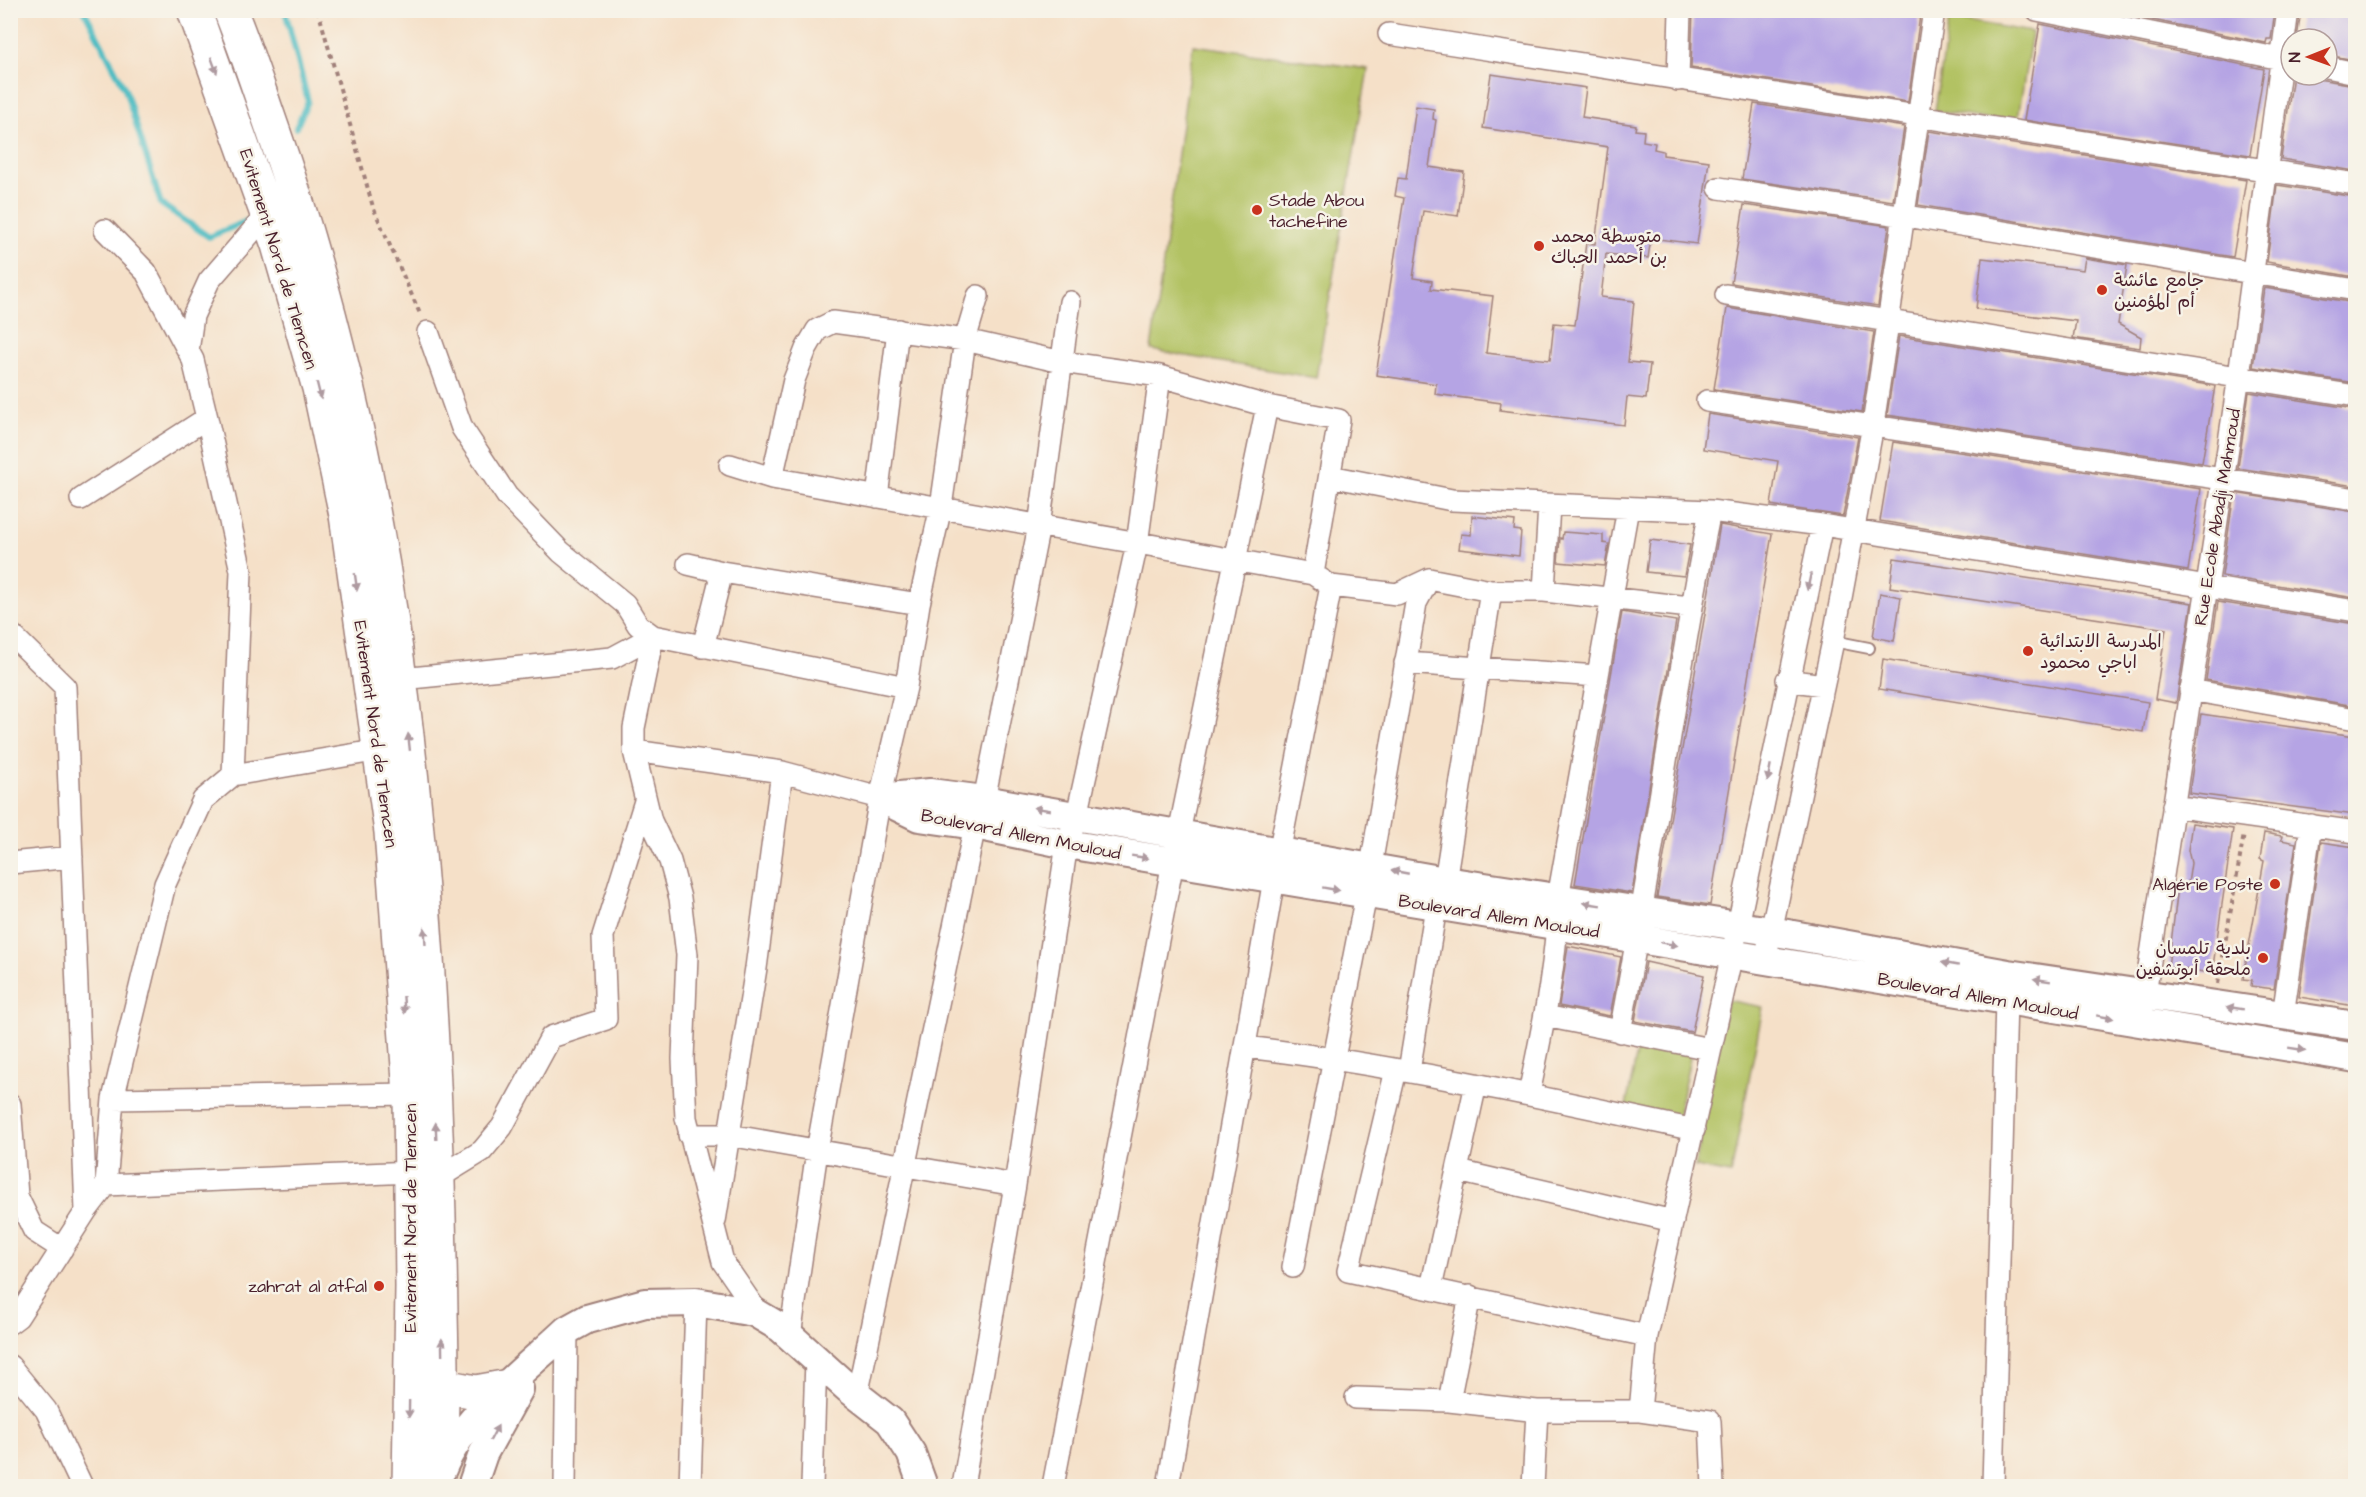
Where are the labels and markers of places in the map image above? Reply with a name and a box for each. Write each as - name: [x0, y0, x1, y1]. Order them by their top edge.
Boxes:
- place label: Stade Abou tachefine: [1269, 188, 1364, 234]
- marker: Stade Abou tachefine: [1250, 203, 1264, 217]
- place label: متوسطة محمد بن أحمد الحباك: [1551, 224, 1667, 270]
- marker: متوسطة محمد بن أحمد الحباك: [1532, 239, 1546, 253]
- place label: جامع عائشة أم المؤمنين: [2114, 268, 2204, 315]
- marker: جامع عائشة أم المؤمنين: [2095, 283, 2109, 297]
- place label: المدرسة الابتدائية اباجي محمود: [2040, 629, 2162, 678]
- marker: المدرسة الابتدائية اباجي محمود: [2021, 644, 2035, 658]
- place label: Algérie Poste: [2152, 872, 2263, 898]
- marker: Algérie Poste: [2268, 877, 2282, 891]
- place label: بلدية تلمسان ملحقة أبوتشفين: [2136, 936, 2251, 982]
- marker: بلدية تلمسان ملحقة أبوتشفين: [2256, 951, 2270, 965]
- place label: zahrat al atfal: [248, 1274, 367, 1299]
- marker: zahrat al atfal: [372, 1279, 386, 1293]

